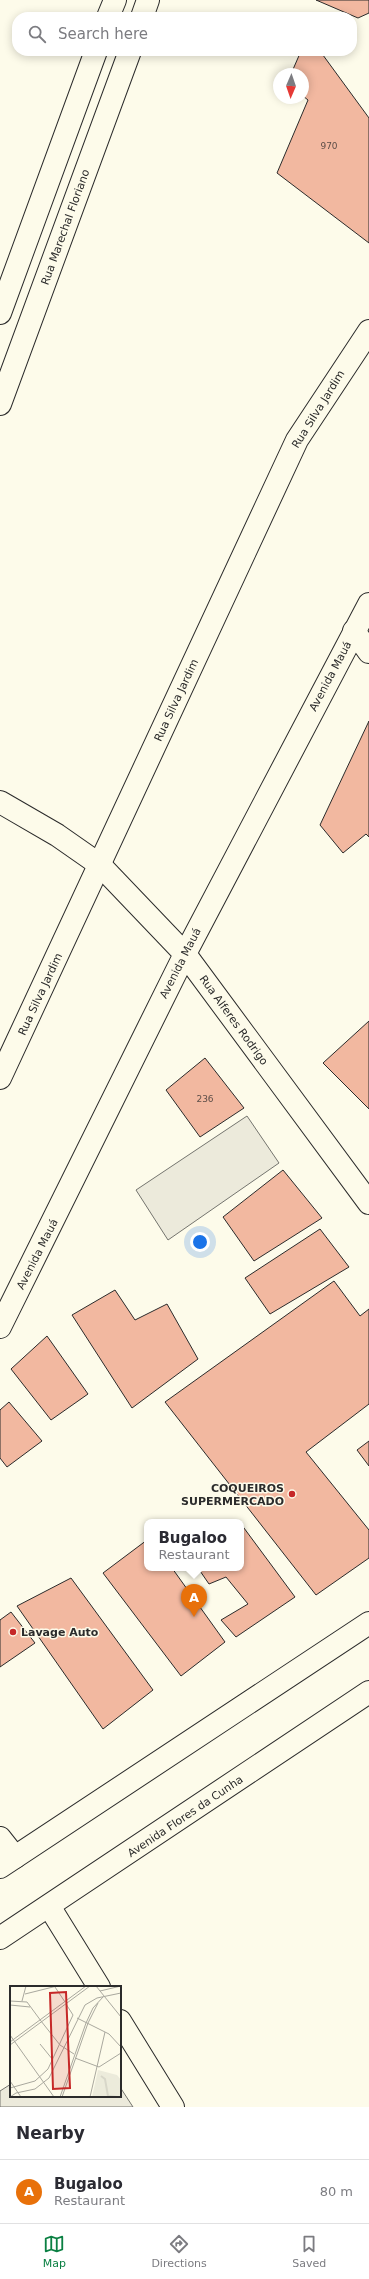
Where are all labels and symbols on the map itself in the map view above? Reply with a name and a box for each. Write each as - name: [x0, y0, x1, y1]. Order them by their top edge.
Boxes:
- north arrow: [273, 68, 309, 104]
- house number: 970: [320, 141, 338, 151]
- street label: Rua Marechal Floriano: [38, 167, 93, 287]
- street label: Rua Silva Jardim: [289, 368, 348, 451]
- street label: Avenida Mauá: [307, 639, 354, 713]
- street label: Rua Silva Jardim: [152, 657, 201, 743]
- street label: Avenida Mauá: [157, 926, 204, 1001]
- street label: Rua Silva Jardim: [16, 951, 65, 1037]
- street label: Rua Alferes Rodrigo: [197, 973, 271, 1068]
- house number: 236: [196, 1094, 214, 1104]
- street label: Avenida Mauá: [14, 1217, 61, 1292]
- your location: [190, 1232, 210, 1252]
- place label: COQUEIROS SUPERMERCADO: [181, 1482, 284, 1508]
- marker: COQUEIROS SUPERMERCADO: [287, 1489, 297, 1499]
- pin: A: [181, 1584, 207, 1617]
- place label: Lavage Auto: [21, 1626, 99, 1639]
- marker: Lavage Auto: [8, 1627, 18, 1637]
- street label: Avenida Flores da Cunha: [125, 1773, 245, 1860]
- inset map: [10, 1986, 121, 2097]

